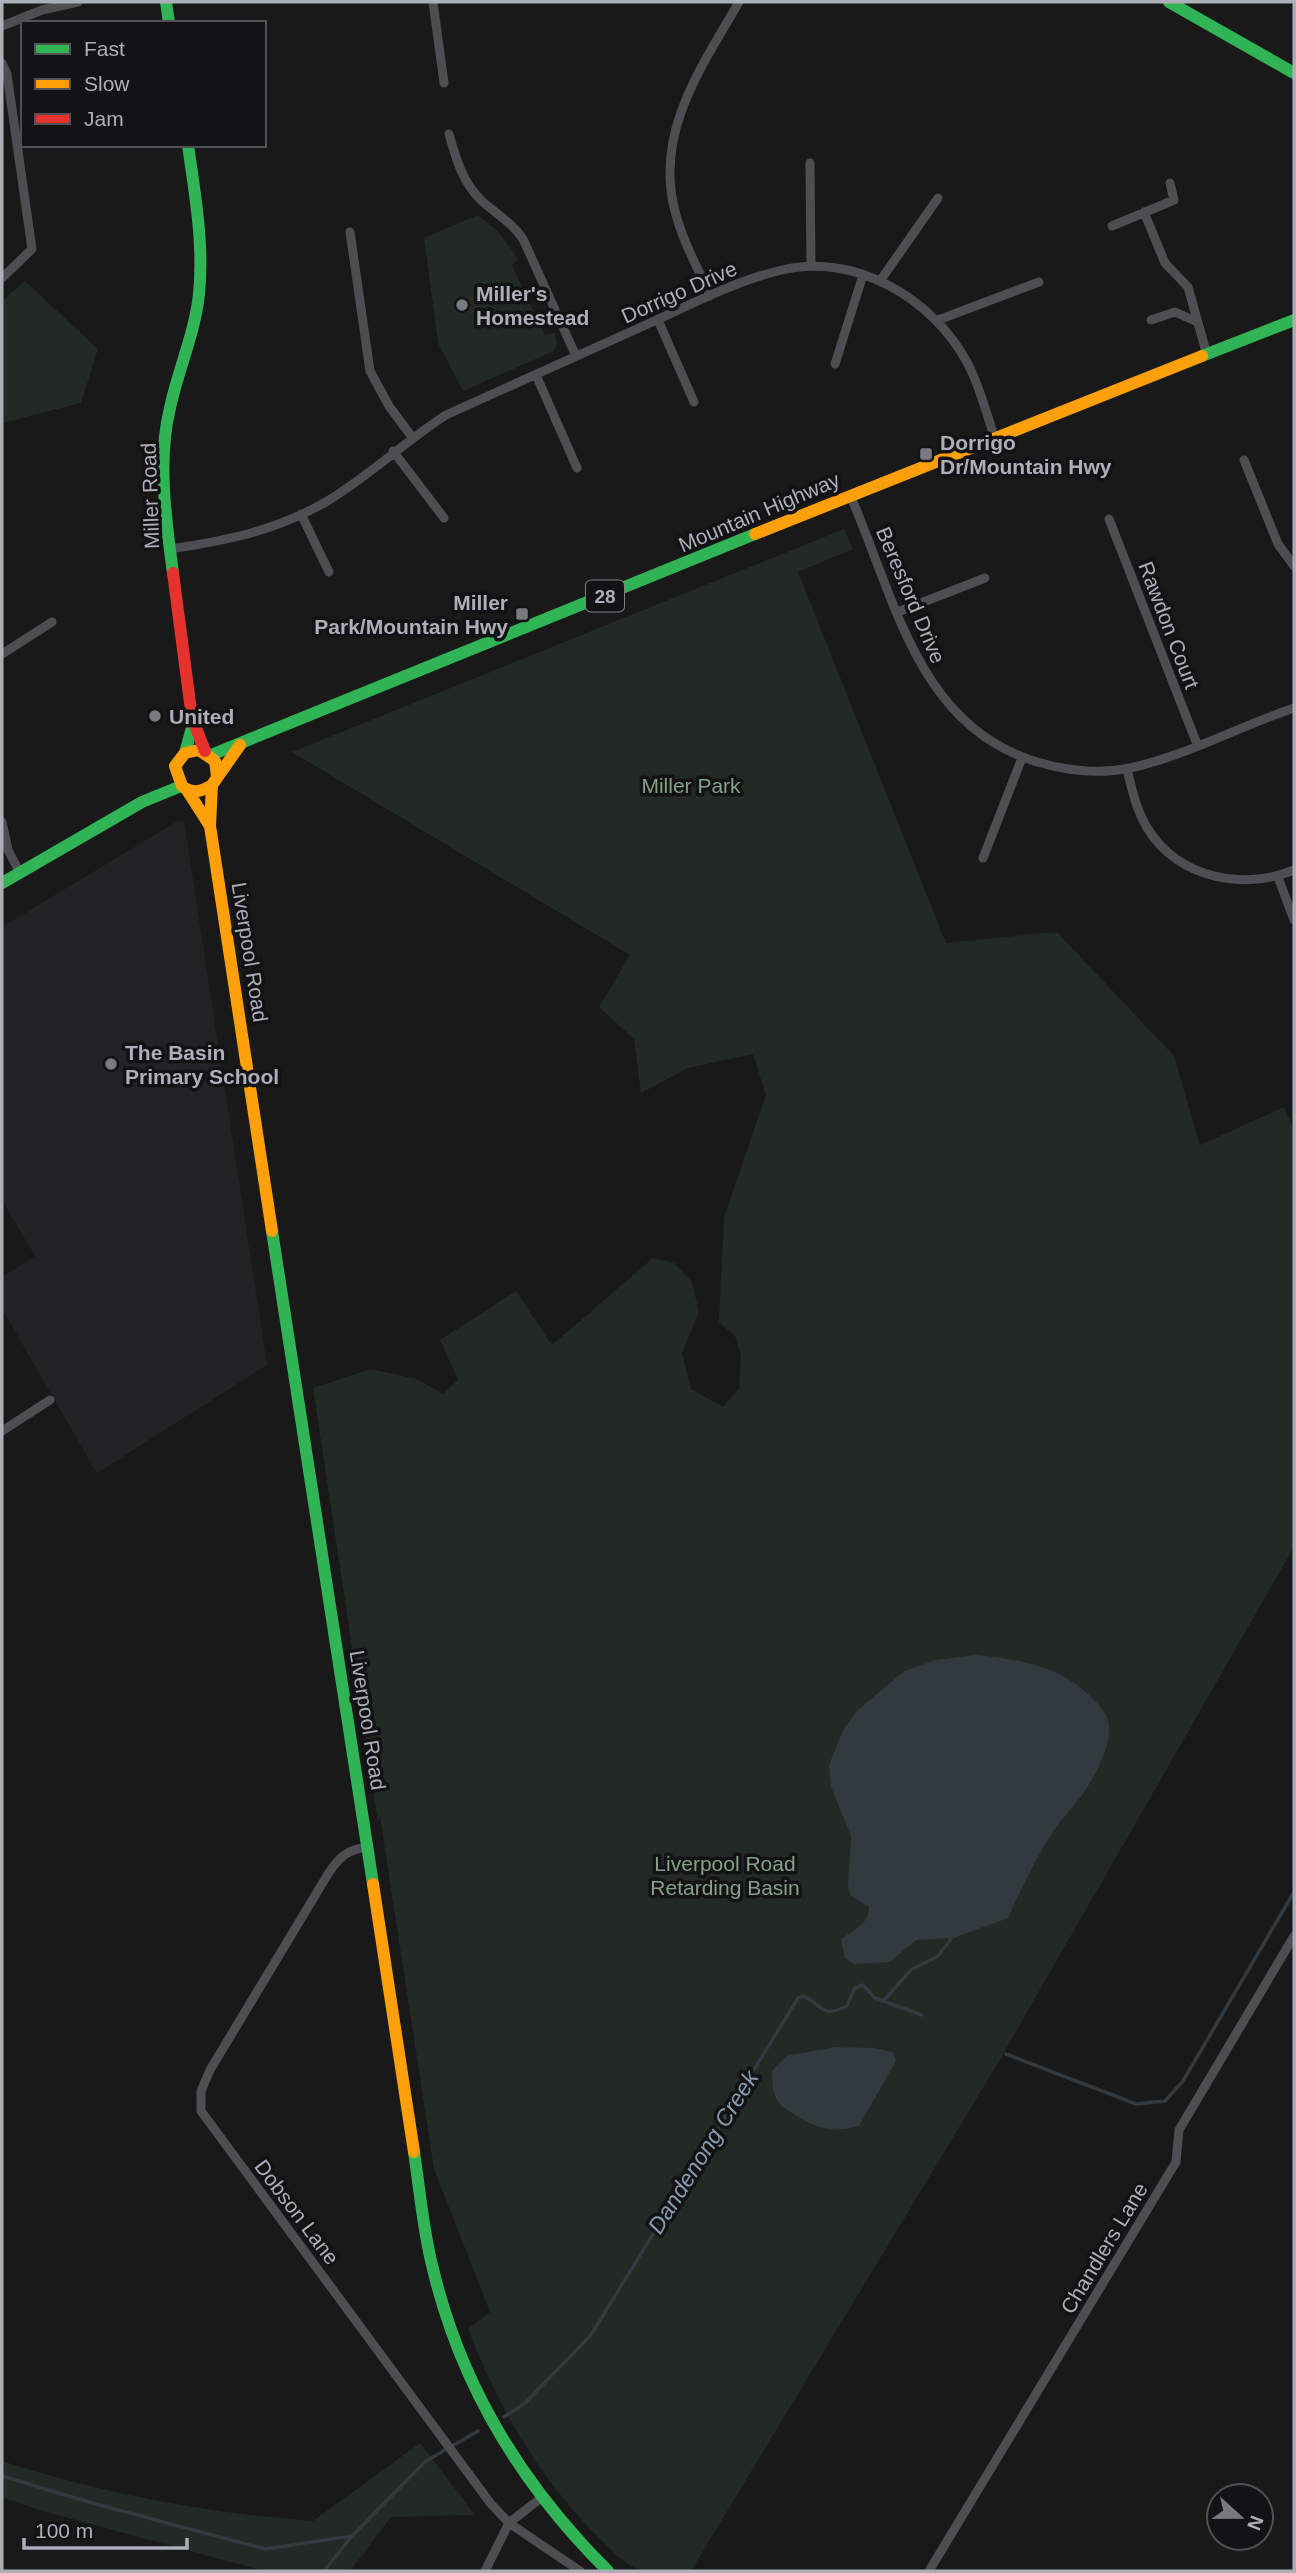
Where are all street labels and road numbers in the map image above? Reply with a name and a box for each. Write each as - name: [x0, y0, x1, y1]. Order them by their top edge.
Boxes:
- street label: Dorrigo Drive: [618, 256, 740, 328]
- street label: Miller Road: [137, 443, 163, 549]
- street label: Mountain Highway: [675, 467, 843, 556]
- street label: Beresford Drive: [872, 523, 950, 667]
- street label: Rawdon Court: [1134, 558, 1204, 692]
- road number: 28: [586, 580, 624, 611]
- street label: Liverpool Road: [228, 880, 272, 1024]
- street label: Liverpool Road: [346, 1648, 390, 1792]
- street label: Dobson Lane: [250, 2155, 344, 2269]
- street label: Chandlers Lane: [1056, 2179, 1152, 2317]

